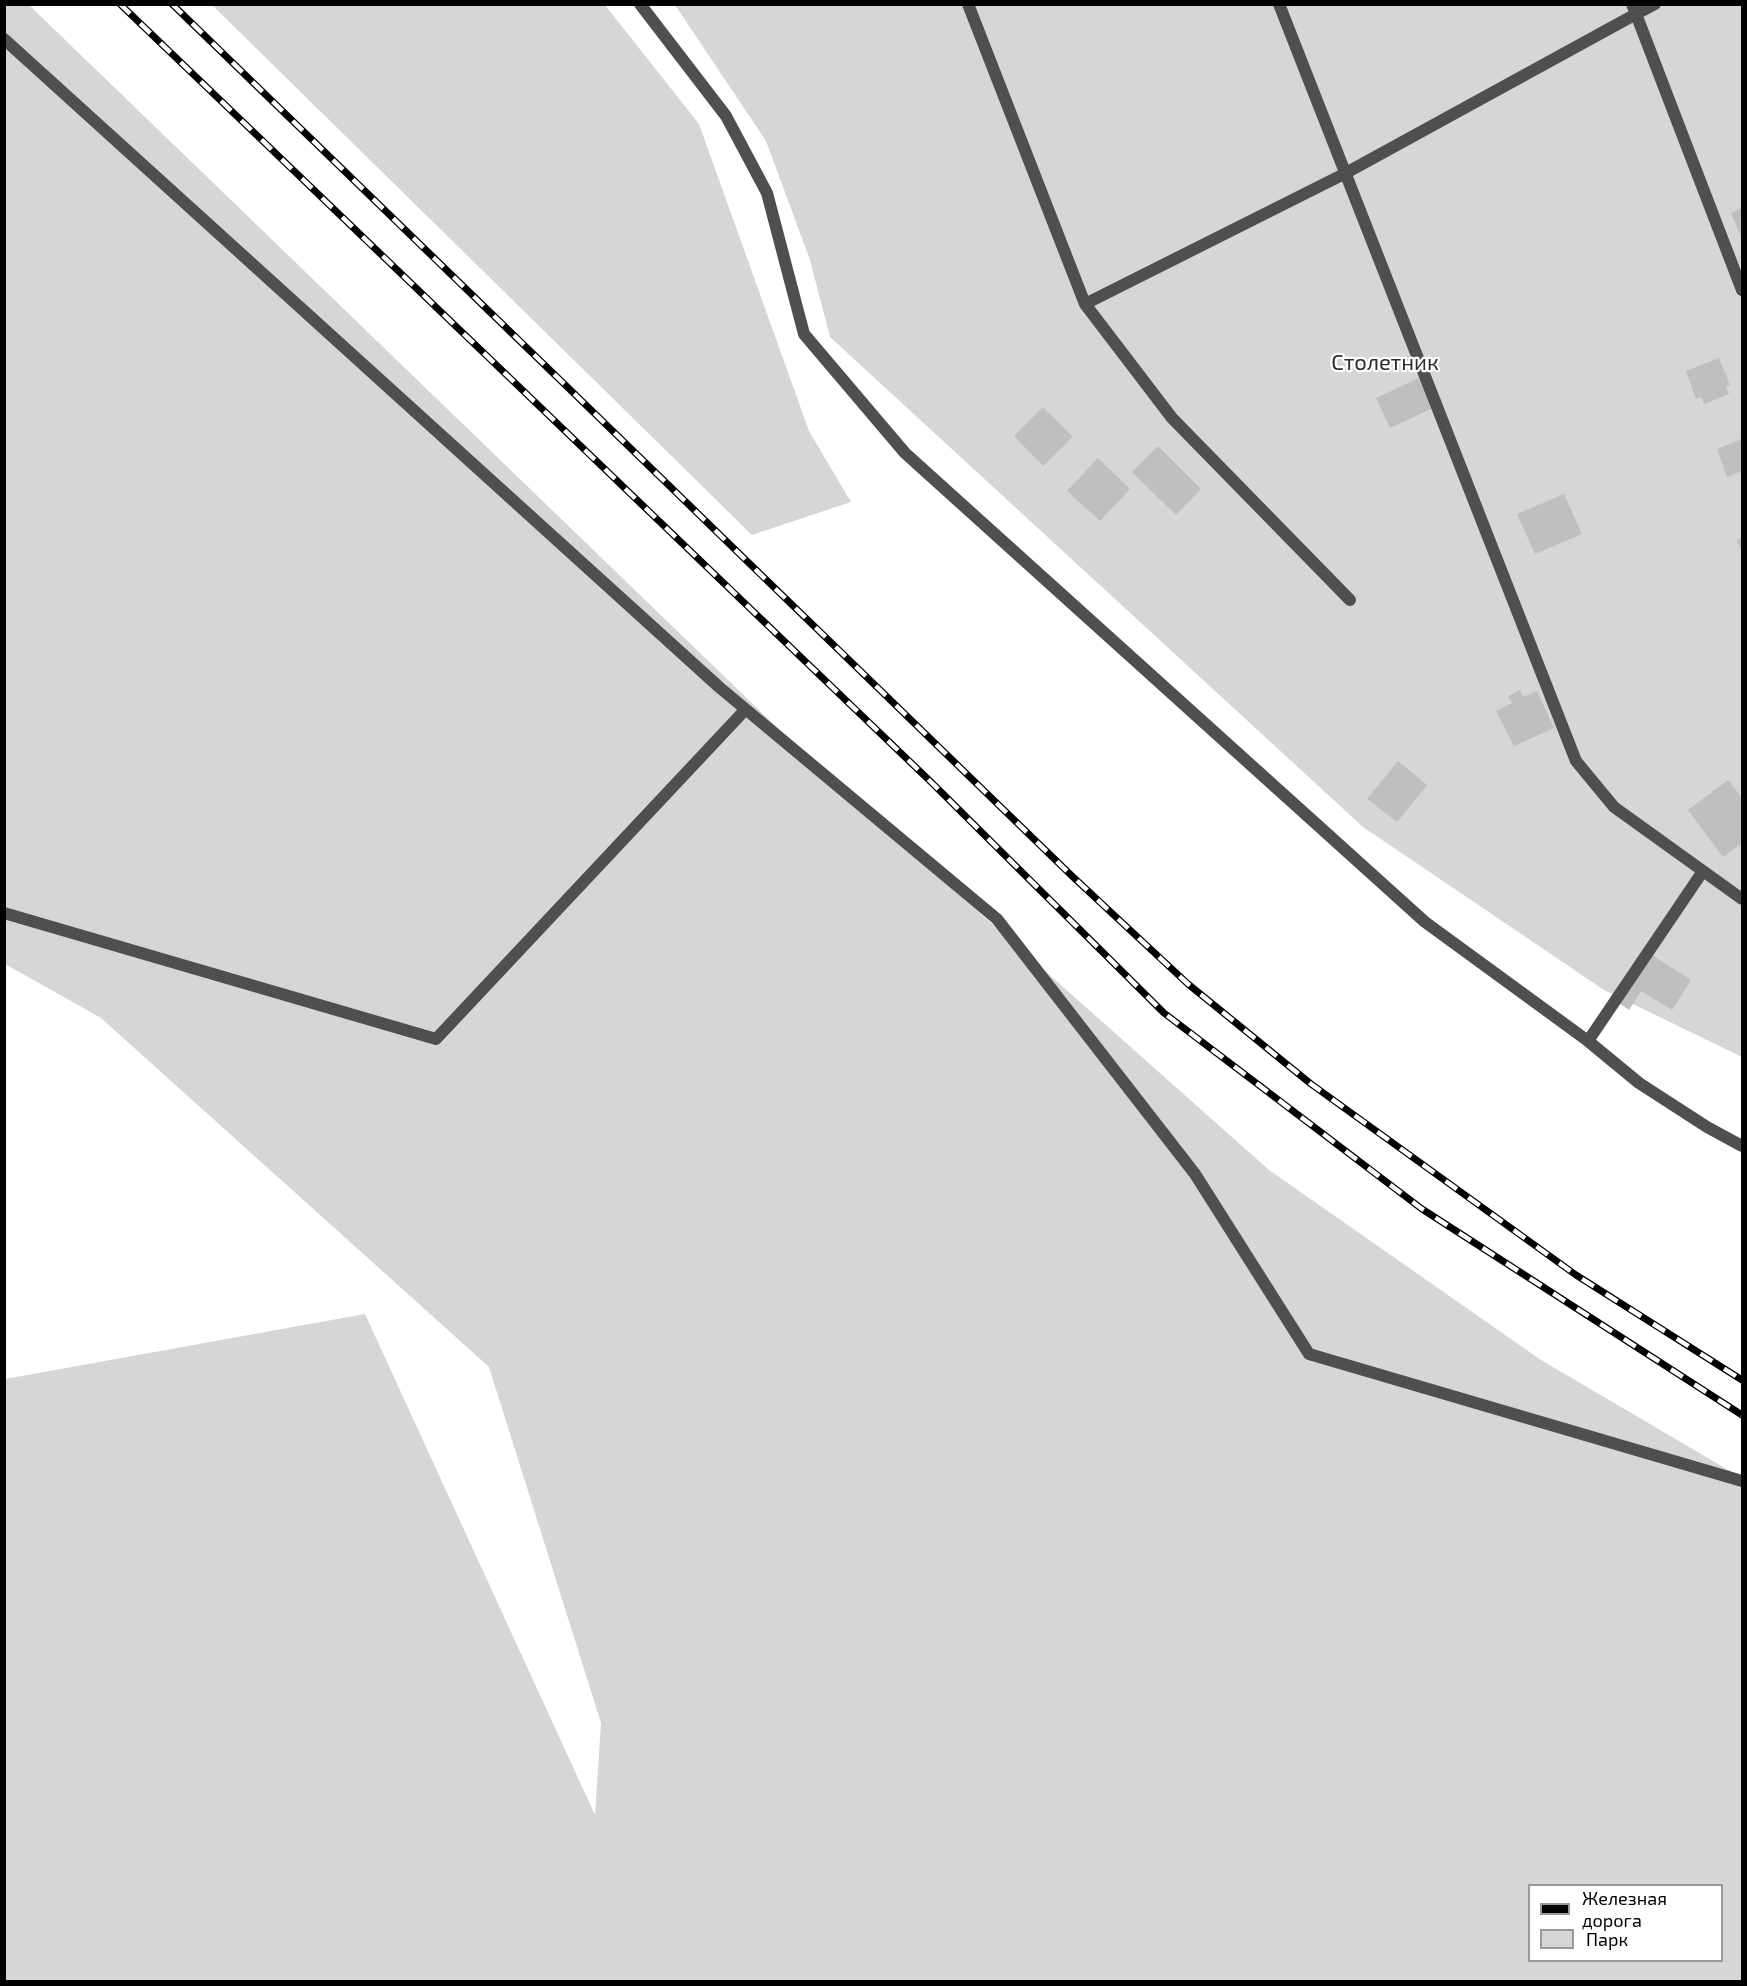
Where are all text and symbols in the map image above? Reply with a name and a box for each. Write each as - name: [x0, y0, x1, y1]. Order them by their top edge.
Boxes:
- park label: Столетник: [1331, 350, 1439, 376]
- legend: [1528, 1884, 1723, 1962]
- text: Железная дорога: [1582, 1887, 1667, 1931]
- text: Парк: [1586, 1928, 1628, 1950]

